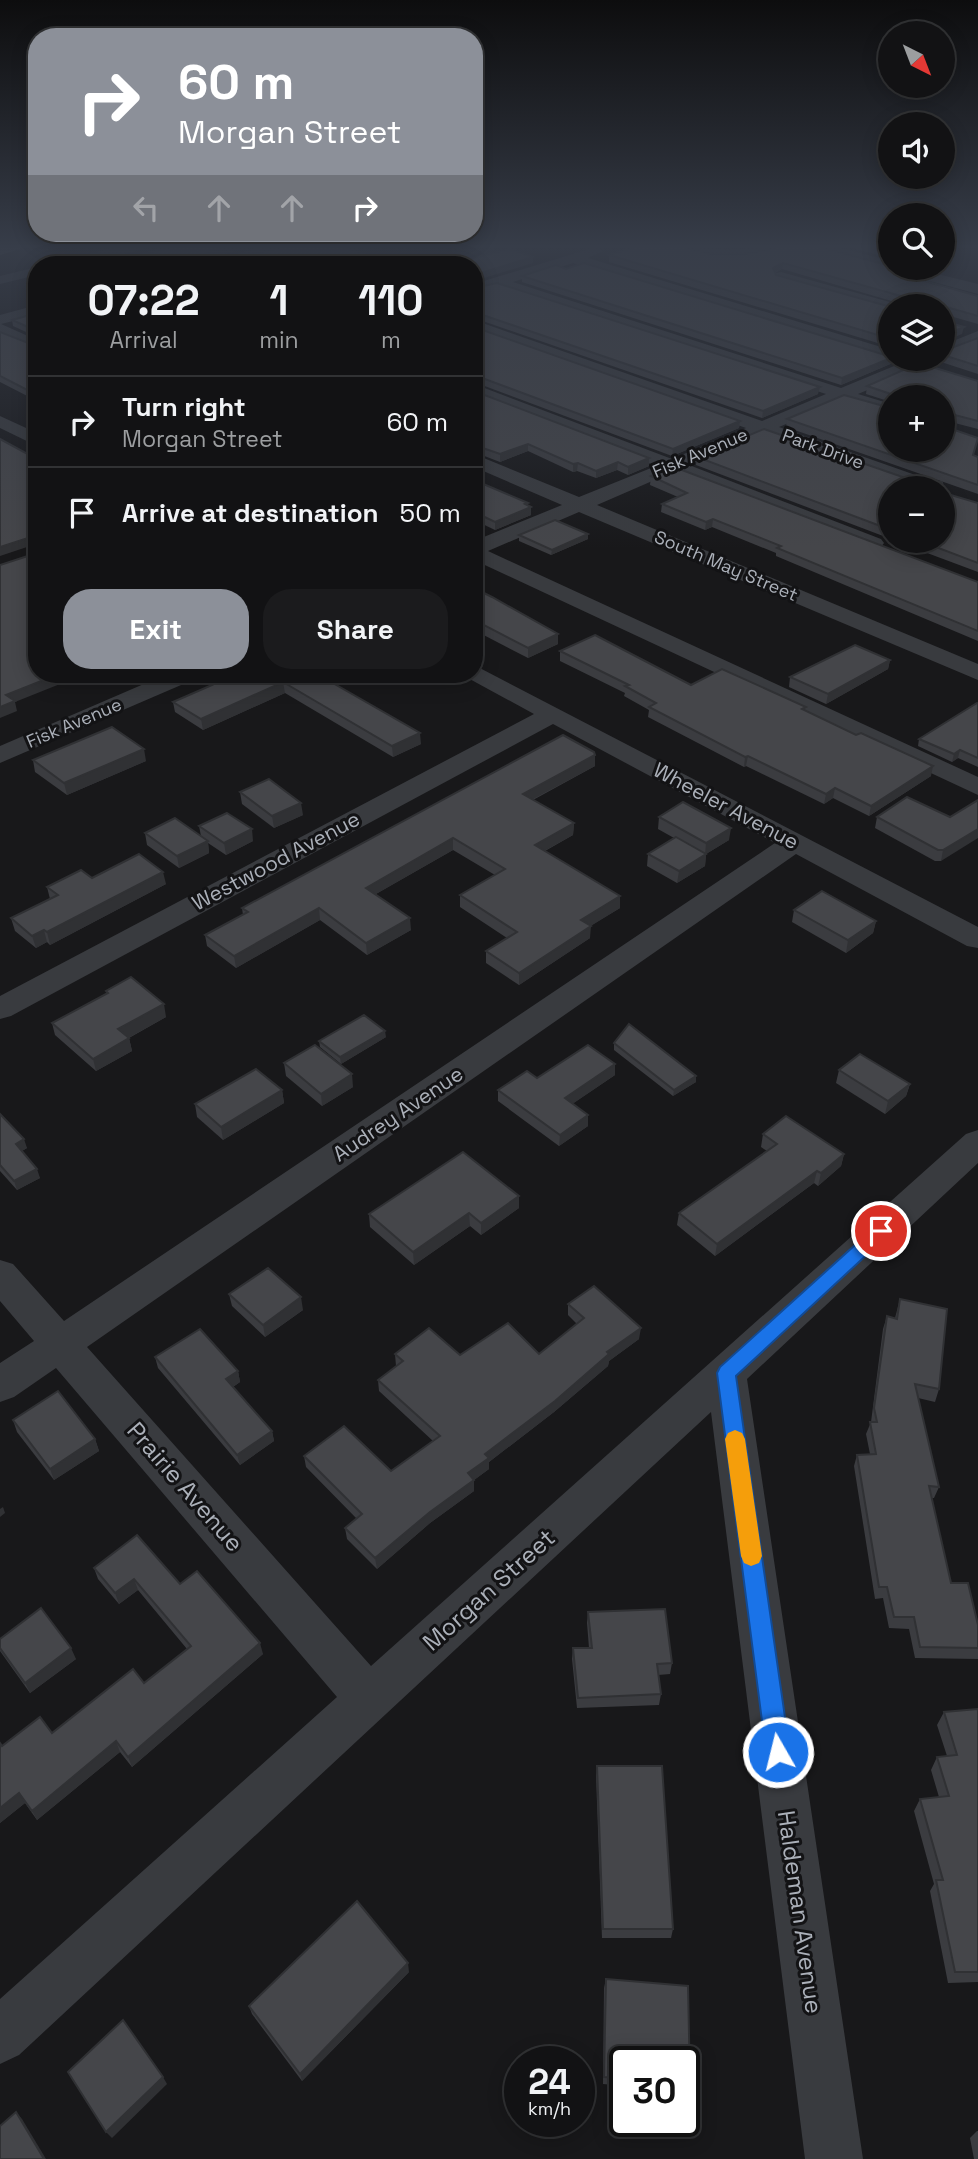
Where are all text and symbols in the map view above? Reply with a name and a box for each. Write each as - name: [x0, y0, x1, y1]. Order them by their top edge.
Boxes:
- north arrow: [878, 21, 956, 98]
- map controls: [878, 21, 955, 553]
- text: 60 m: [178, 51, 294, 113]
- icon: right: [63, 56, 154, 147]
- text: Morgan Street: [178, 112, 402, 152]
- button: sound: [878, 112, 955, 189]
- icon: left: [127, 189, 165, 227]
- icon: ahead: [200, 189, 238, 227]
- icon: ahead: [273, 189, 311, 227]
- icon: right: [346, 189, 384, 227]
- button: search: [878, 203, 955, 280]
- text: 07:22: [88, 274, 200, 327]
- text: 1: [269, 274, 288, 327]
- text: 110: [358, 274, 423, 327]
- button: layers: [878, 294, 955, 371]
- text: Arrival: [109, 325, 178, 355]
- text: min: [259, 325, 299, 355]
- text: m: [381, 325, 401, 355]
- button: +: [878, 385, 955, 462]
- text: Turn right: [122, 390, 246, 424]
- icon: right: [63, 403, 101, 441]
- text: 60 m: [386, 405, 448, 439]
- street label: Fisk Avenue: [649, 422, 751, 483]
- street label: Park Drive: [779, 423, 867, 474]
- text: Morgan Street: [122, 424, 283, 454]
- button: −: [878, 476, 955, 553]
- icon: arrive: [63, 494, 101, 532]
- text: Arrive at destination: [122, 496, 379, 530]
- text: 50 m: [400, 496, 461, 530]
- street label: South May Street: [651, 525, 801, 606]
- button: Exit: [63, 589, 249, 669]
- button: Share: [263, 589, 448, 669]
- street label: Fisk Avenue: [23, 692, 125, 753]
- street label: Wheeler Avenue: [649, 756, 804, 855]
- street label: Westwood Avenue: [187, 805, 364, 916]
- street label: Audrey Avenue: [327, 1060, 468, 1167]
- pin: [851, 1201, 911, 1261]
- icon: arrive: [862, 1212, 900, 1250]
- street label: Prairie Avenue: [120, 1415, 250, 1558]
- street label: Morgan Street: [416, 1522, 561, 1657]
- position arrow: [741, 1715, 815, 1789]
- street label: Haldeman Avenue: [771, 1808, 830, 2016]
- speed limit sign: 30: [609, 2046, 700, 2137]
- text: 24: [528, 2060, 571, 2104]
- text: km/h: [528, 2097, 571, 2120]

